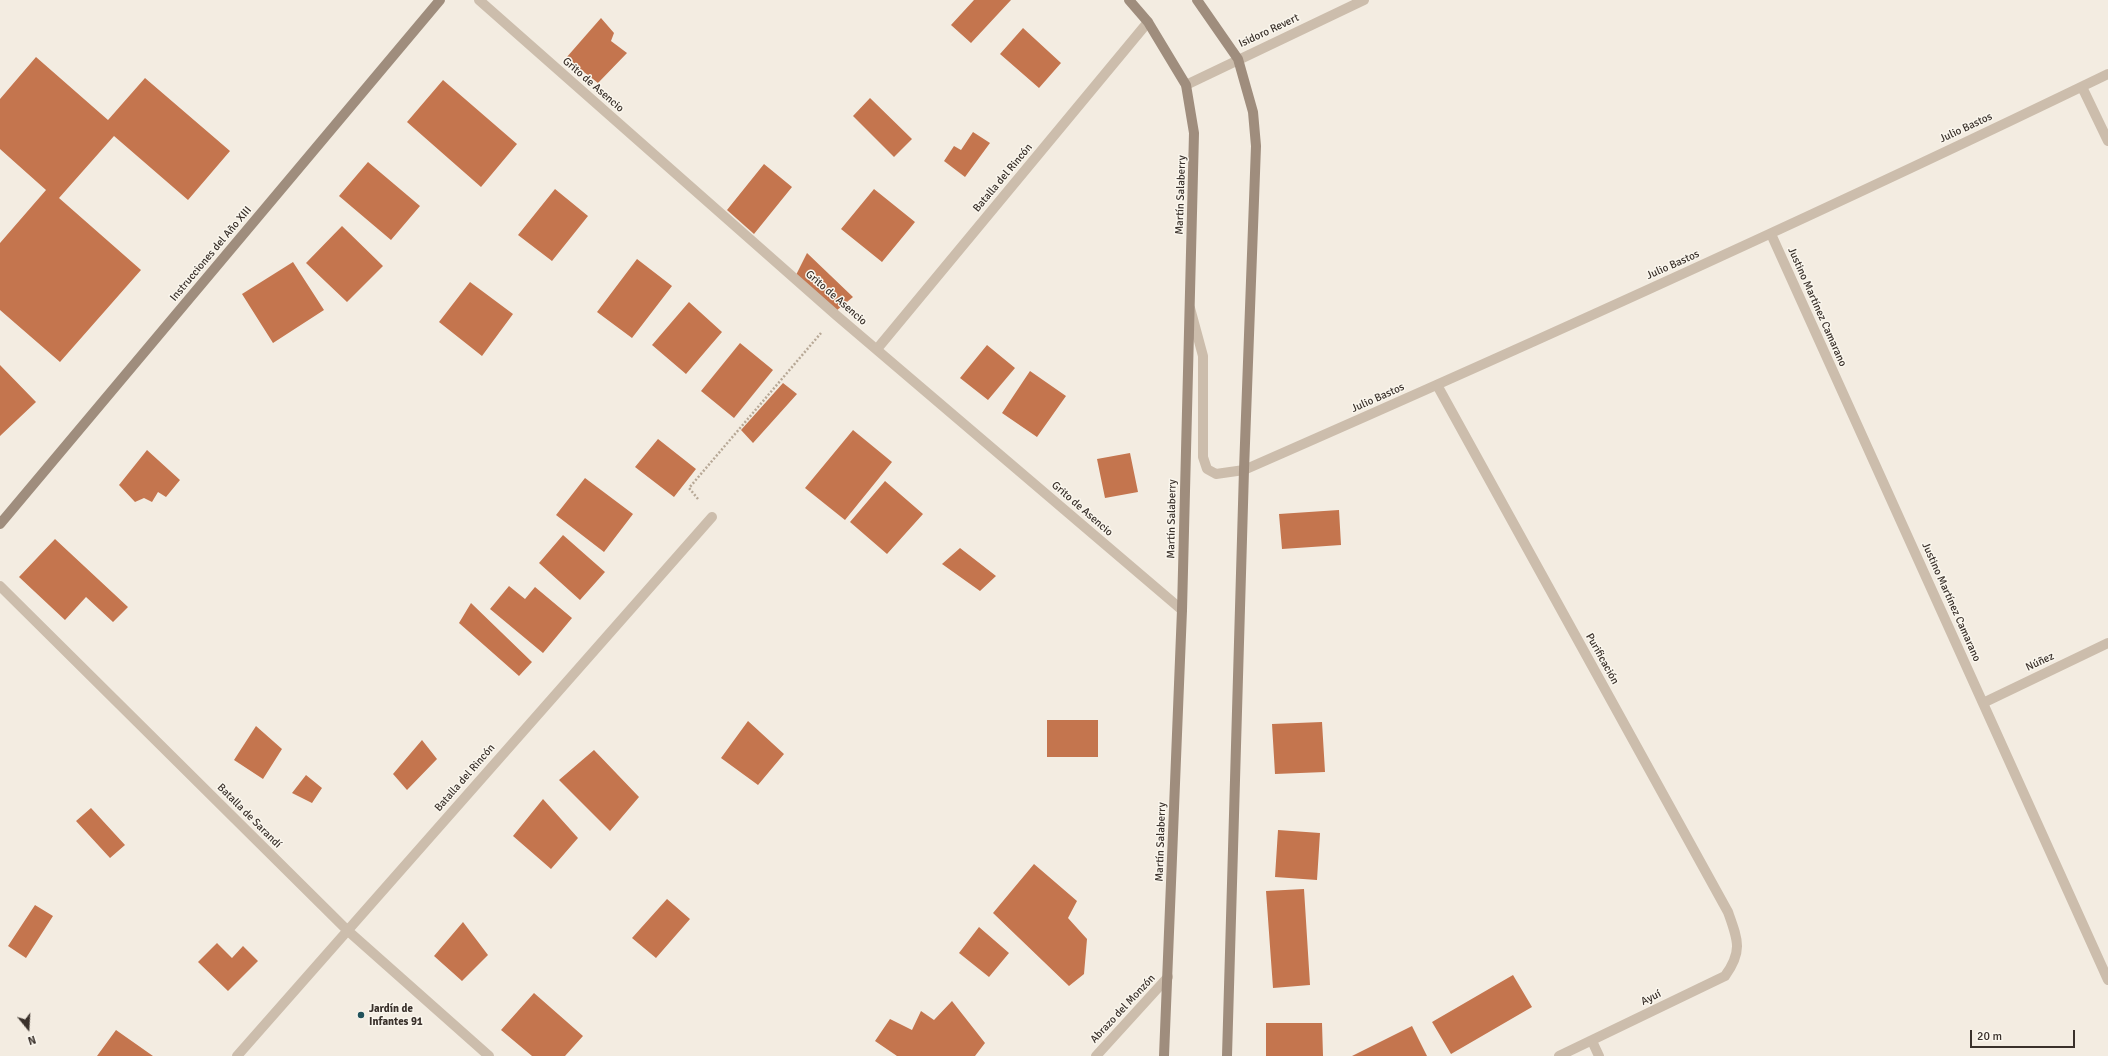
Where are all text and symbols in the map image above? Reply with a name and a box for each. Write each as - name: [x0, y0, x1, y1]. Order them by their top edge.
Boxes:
- street label: Isidoro Revert: [1237, 11, 1301, 51]
- street label: Grito de Asencio: [560, 55, 626, 115]
- street label: Julio Bastos: [1938, 110, 1994, 146]
- street label: Batalla del Rincón: [971, 141, 1035, 215]
- street label: Martín Salaberry: [1173, 155, 1189, 235]
- street label: Instrucciones del Año XIII: [167, 204, 255, 304]
- street label: Justino Martínez Camarano: [1785, 245, 1849, 369]
- street label: Julio Bastos: [1644, 247, 1702, 283]
- street label: Grito de Asencio: [803, 268, 869, 328]
- street label: Julio Bastos: [1349, 380, 1407, 416]
- street label: Grito de Asencio: [1049, 479, 1115, 539]
- street label: Martín Salaberry: [1165, 479, 1179, 559]
- street label: Justino Martínez Camarano: [1919, 540, 1983, 664]
- street label: Purificación: [1583, 631, 1621, 687]
- street label: Núñez: [2024, 650, 2056, 674]
- street label: Batalla del Rincón: [432, 741, 498, 815]
- street label: Batalla de Sarandí: [214, 781, 284, 851]
- street label: Martín Salaberry: [1153, 802, 1169, 882]
- street label: Abrazo del Monzón: [1088, 972, 1158, 1046]
- street label: Ayuí: [1639, 988, 1663, 1008]
- place label: Jardín de Infantes 91: [369, 1002, 423, 1028]
- north arrow: [8, 1008, 48, 1048]
- marker: Jardín de Infantes 91: [356, 1010, 366, 1020]
- scale bar: [1972, 1022, 2077, 1048]
- text: 20 m: [1977, 1029, 2002, 1044]
- text: N: [26, 1033, 38, 1047]

